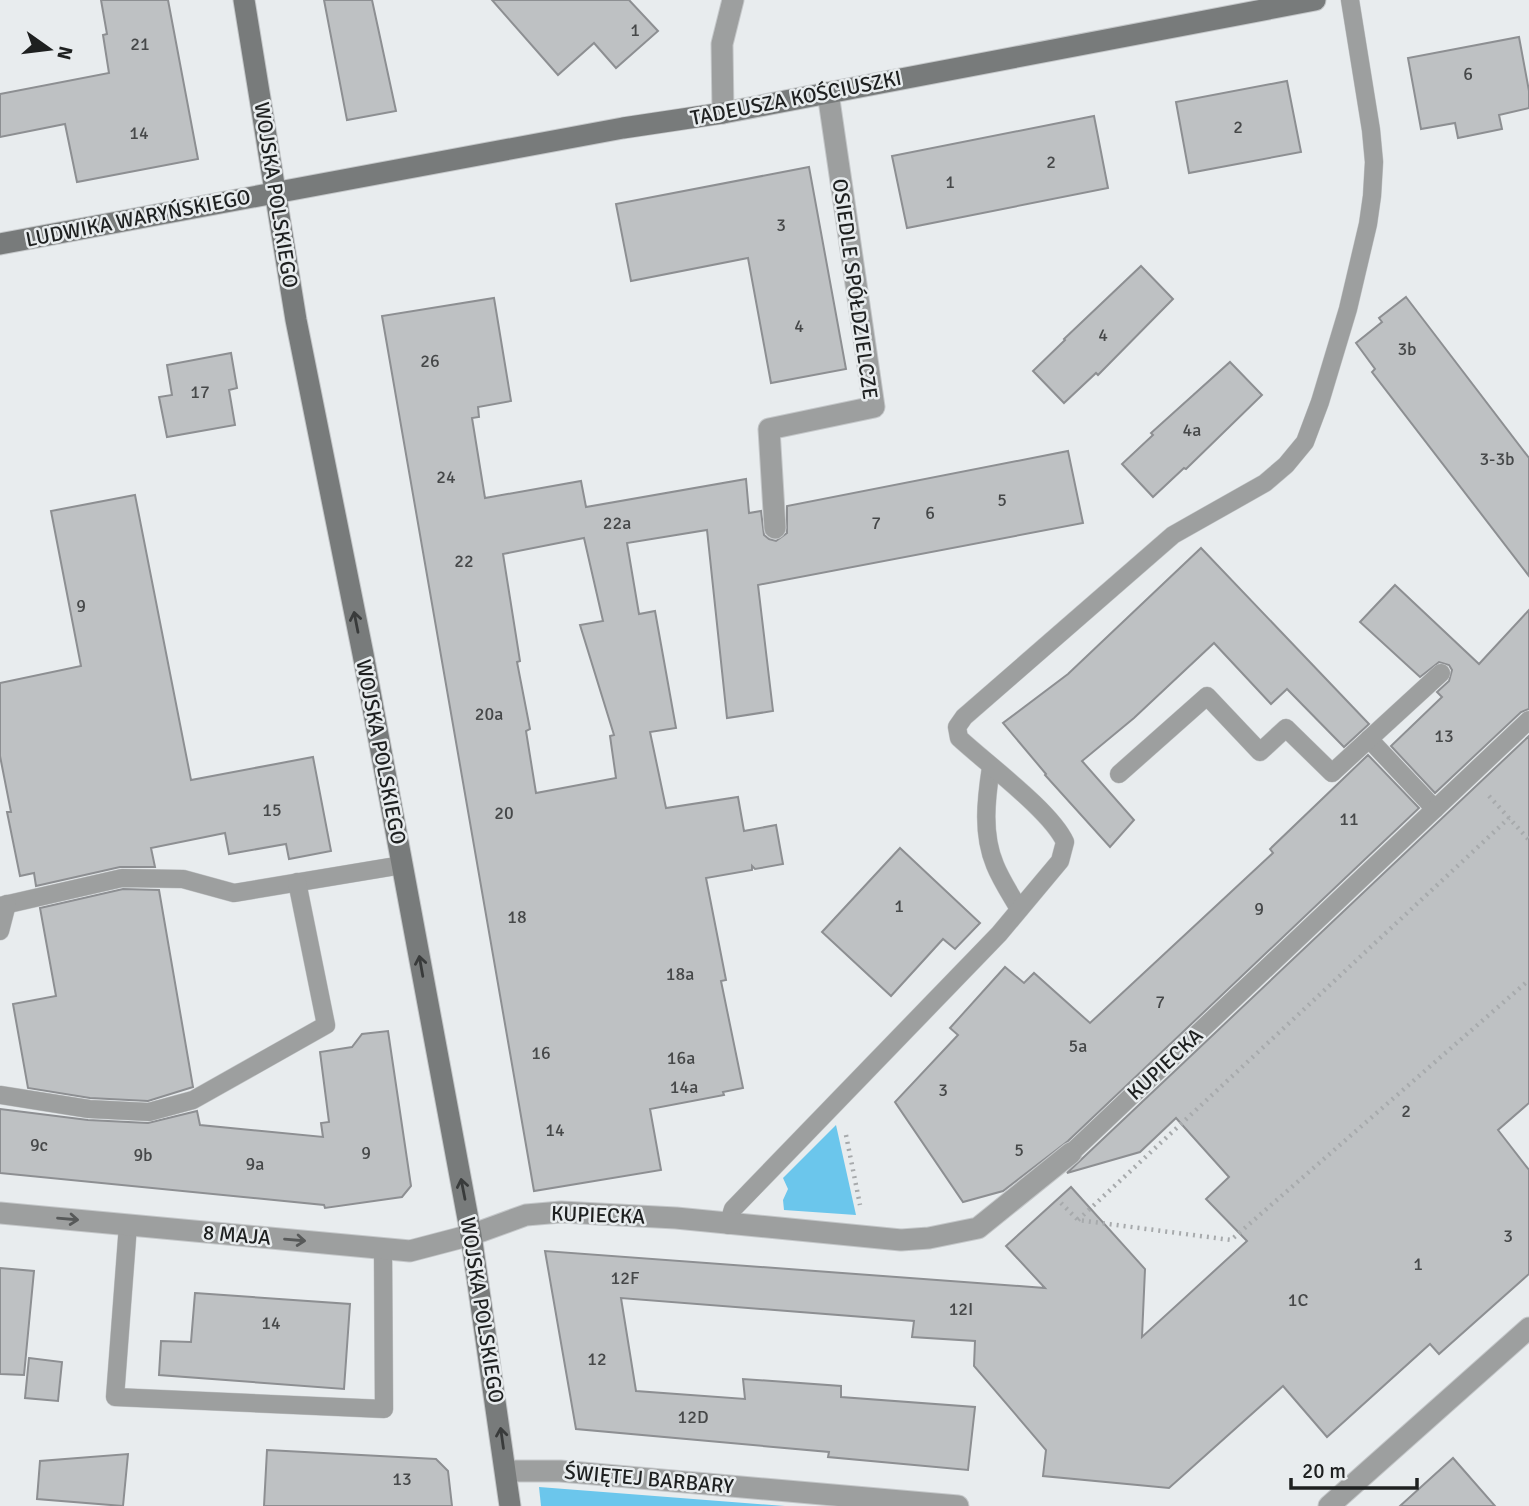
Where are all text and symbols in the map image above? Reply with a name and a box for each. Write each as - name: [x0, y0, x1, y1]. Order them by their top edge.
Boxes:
- north arrow: [14, 14, 84, 84]
- house number: 1: [630, 19, 640, 41]
- house number: 21: [130, 33, 150, 55]
- text: N: [51, 44, 78, 62]
- house number: 6: [1463, 63, 1473, 85]
- street label: TADEUSZA KOŚCIUSZKI: [688, 65, 904, 131]
- street label: WOJSKA POLSKIEGO: [248, 100, 304, 290]
- house number: 2: [1233, 116, 1243, 138]
- house number: 14: [129, 122, 149, 144]
- house number: 2: [1046, 151, 1056, 173]
- house number: 1: [945, 171, 955, 193]
- street label: OSIEDLE SPÓŁDZIELCZE: [827, 177, 883, 401]
- street label: LUDWIKA WARYŃSKIEGO: [23, 183, 253, 253]
- house number: 3: [776, 214, 786, 236]
- house number: 4: [794, 315, 804, 337]
- house number: 4: [1098, 324, 1108, 346]
- house number: 3b: [1397, 338, 1417, 360]
- house number: 26: [420, 350, 440, 372]
- house number: 17: [190, 381, 210, 403]
- house number: 4a: [1183, 419, 1201, 441]
- house number: 3-3b: [1479, 448, 1515, 470]
- house number: 24: [436, 466, 456, 488]
- house number: 5: [997, 489, 1007, 511]
- house number: 6: [925, 502, 935, 524]
- house number: 22a: [603, 512, 631, 534]
- house number: 7: [871, 512, 881, 534]
- house number: 22: [454, 550, 474, 572]
- house number: 9: [76, 595, 86, 617]
- one-way arrow: [349, 611, 363, 634]
- street label: WOJSKA POLSKIEGO: [350, 657, 412, 847]
- house number: 20a: [475, 703, 503, 725]
- house number: 13: [1434, 725, 1454, 747]
- house number: 15: [262, 799, 282, 821]
- house number: 20: [494, 802, 514, 824]
- house number: 11: [1339, 808, 1359, 830]
- house number: 1: [894, 895, 904, 917]
- house number: 9: [1254, 898, 1264, 920]
- house number: 18: [507, 906, 527, 928]
- one-way arrow: [414, 955, 427, 978]
- house number: 18a: [666, 963, 694, 985]
- house number: 7: [1155, 991, 1165, 1013]
- street label: KUPIECKA: [1122, 1022, 1208, 1106]
- house number: 5a: [1069, 1035, 1087, 1057]
- house number: 16: [531, 1042, 551, 1064]
- house number: 16a: [667, 1047, 695, 1069]
- house number: 14a: [670, 1076, 698, 1098]
- house number: 3: [938, 1079, 948, 1101]
- house number: 2: [1401, 1100, 1411, 1122]
- house number: 14: [545, 1119, 565, 1141]
- house number: 9c: [30, 1134, 48, 1156]
- house number: 5: [1014, 1139, 1024, 1161]
- house number: 9: [361, 1142, 371, 1164]
- house number: 9b: [133, 1144, 153, 1166]
- house number: 9a: [246, 1153, 264, 1175]
- one-way arrow: [455, 1178, 469, 1201]
- street label: KUPIECKA: [550, 1200, 646, 1230]
- one-way arrow: [56, 1213, 79, 1226]
- street label: WOJSKA POLSKIEGO: [454, 1215, 510, 1405]
- street label: 8 MAJA: [202, 1219, 272, 1251]
- house number: 3: [1503, 1225, 1513, 1247]
- one-way arrow: [283, 1234, 305, 1247]
- house number: 1: [1413, 1253, 1423, 1275]
- house number: 12F: [611, 1267, 639, 1289]
- house number: 1C: [1288, 1289, 1308, 1311]
- house number: 12I: [949, 1298, 973, 1320]
- house number: 14: [261, 1312, 281, 1334]
- house number: 12: [587, 1348, 607, 1370]
- house number: 12D: [677, 1406, 709, 1428]
- one-way arrow: [495, 1427, 508, 1450]
- scale bar: [1291, 1446, 1417, 1490]
- text: 20 m: [1302, 1458, 1346, 1484]
- street label: ŚWIĘTEJ BARBARY: [563, 1459, 735, 1499]
- house number: 13: [392, 1468, 412, 1490]

